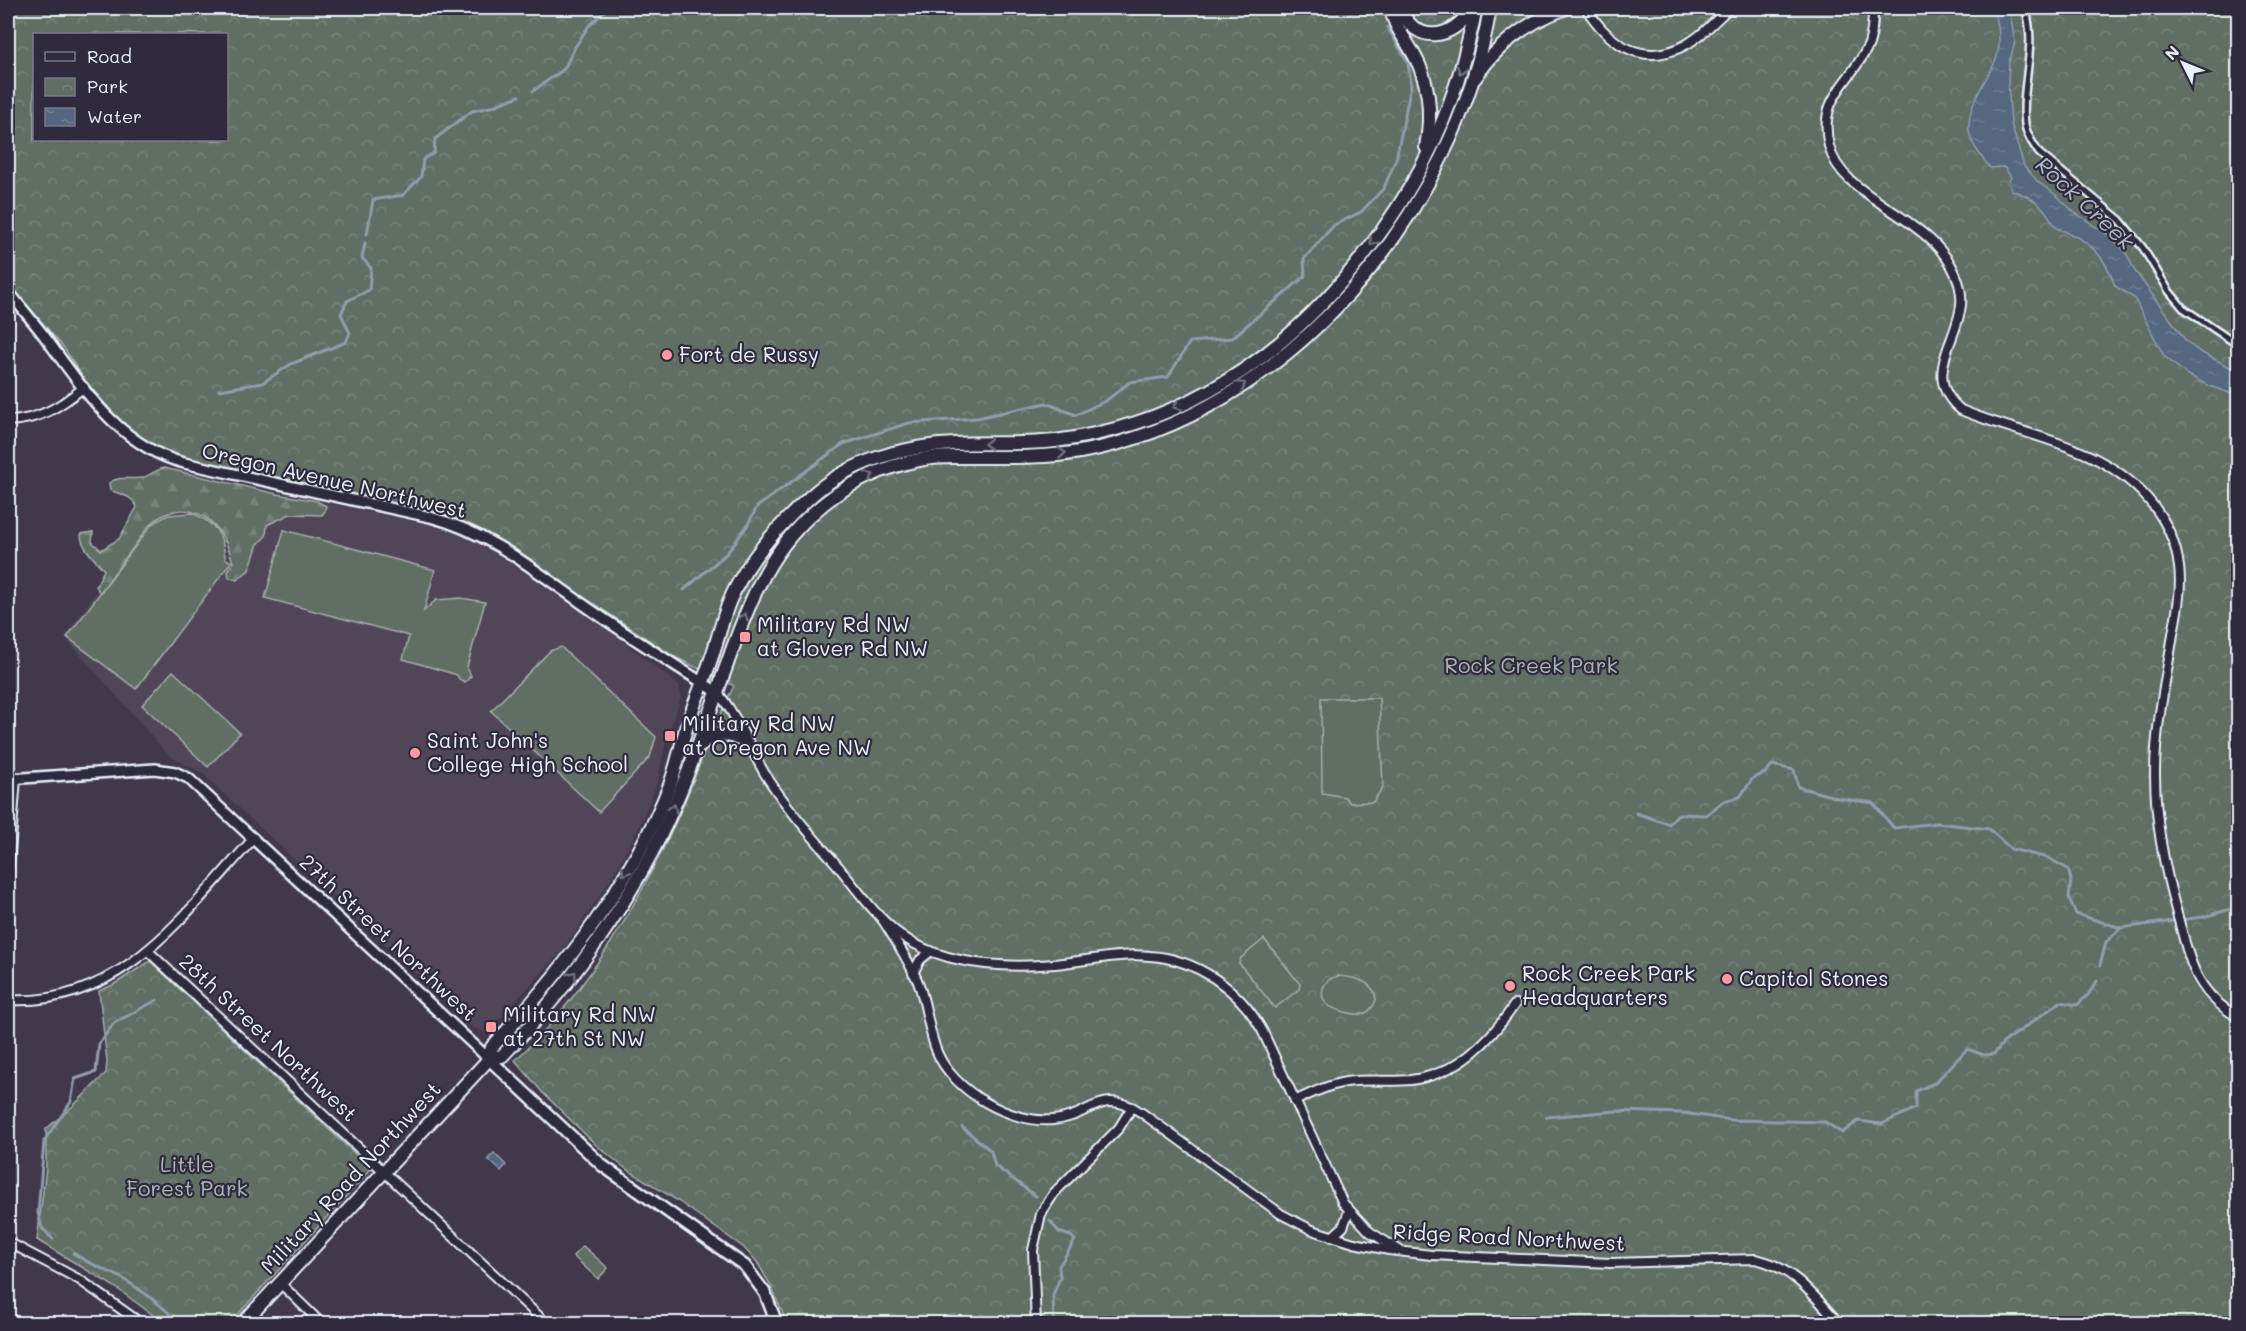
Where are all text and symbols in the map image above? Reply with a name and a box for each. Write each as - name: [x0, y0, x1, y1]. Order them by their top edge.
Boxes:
- legend: [33, 33, 228, 141]
- north arrow: [2153, 33, 2213, 93]
- text: N: [2160, 41, 2183, 64]
- text: Road: [87, 44, 132, 68]
- one-way arrow: [1456, 64, 1469, 75]
- text: Park: [87, 74, 128, 98]
- text: Water: [87, 104, 142, 128]
- water label: Rock Creek: [2030, 150, 2142, 257]
- one-way arrow: [1369, 236, 1380, 247]
- place label: Fort de Russy: [679, 340, 819, 367]
- marker: Fort de Russy: [660, 348, 674, 362]
- one-way arrow: [1236, 381, 1247, 392]
- one-way arrow: [1173, 399, 1184, 411]
- street label: Oregon Avenue Northwest: [199, 436, 469, 523]
- one-way arrow: [983, 437, 992, 450]
- one-way arrow: [1057, 447, 1067, 460]
- one-way arrow: [864, 471, 875, 483]
- place label: Military Rd NW at Glover Rd NW: [757, 610, 928, 661]
- one-way arrow: [736, 612, 749, 623]
- marker: Military Rd NW at Glover Rd NW: [738, 630, 752, 644]
- park label: Rock Creek Park: [1444, 651, 1618, 678]
- place label: Military Rd NW at Oregon Ave NW: [682, 709, 871, 760]
- place label: Saint John's College High School: [427, 726, 628, 777]
- marker: Military Rd NW at Oregon Ave NW: [663, 729, 677, 743]
- marker: Saint John's College High School: [408, 746, 422, 760]
- one-way arrow: [666, 803, 678, 814]
- street label: 27th Street Northwest: [295, 848, 483, 1026]
- one-way arrow: [621, 866, 633, 876]
- street label: 28th Street Northwest: [174, 947, 364, 1127]
- place label: Rock Creek Park Headquarters: [1522, 959, 1695, 1010]
- place label: Capitol Stones: [1739, 964, 1889, 991]
- one-way arrow: [566, 970, 577, 981]
- marker: Capitol Stones: [1720, 972, 1734, 986]
- marker: Rock Creek Park Headquarters: [1503, 979, 1517, 993]
- place label: Military Rd NW at 27th St NW: [503, 1000, 656, 1051]
- marker: Military Rd NW at 27th St NW: [484, 1020, 498, 1034]
- street label: Military Road Northwest: [254, 1075, 446, 1279]
- park label: Little Forest Park: [126, 1150, 248, 1201]
- street label: Ridge Road Northwest: [1392, 1217, 1626, 1256]

